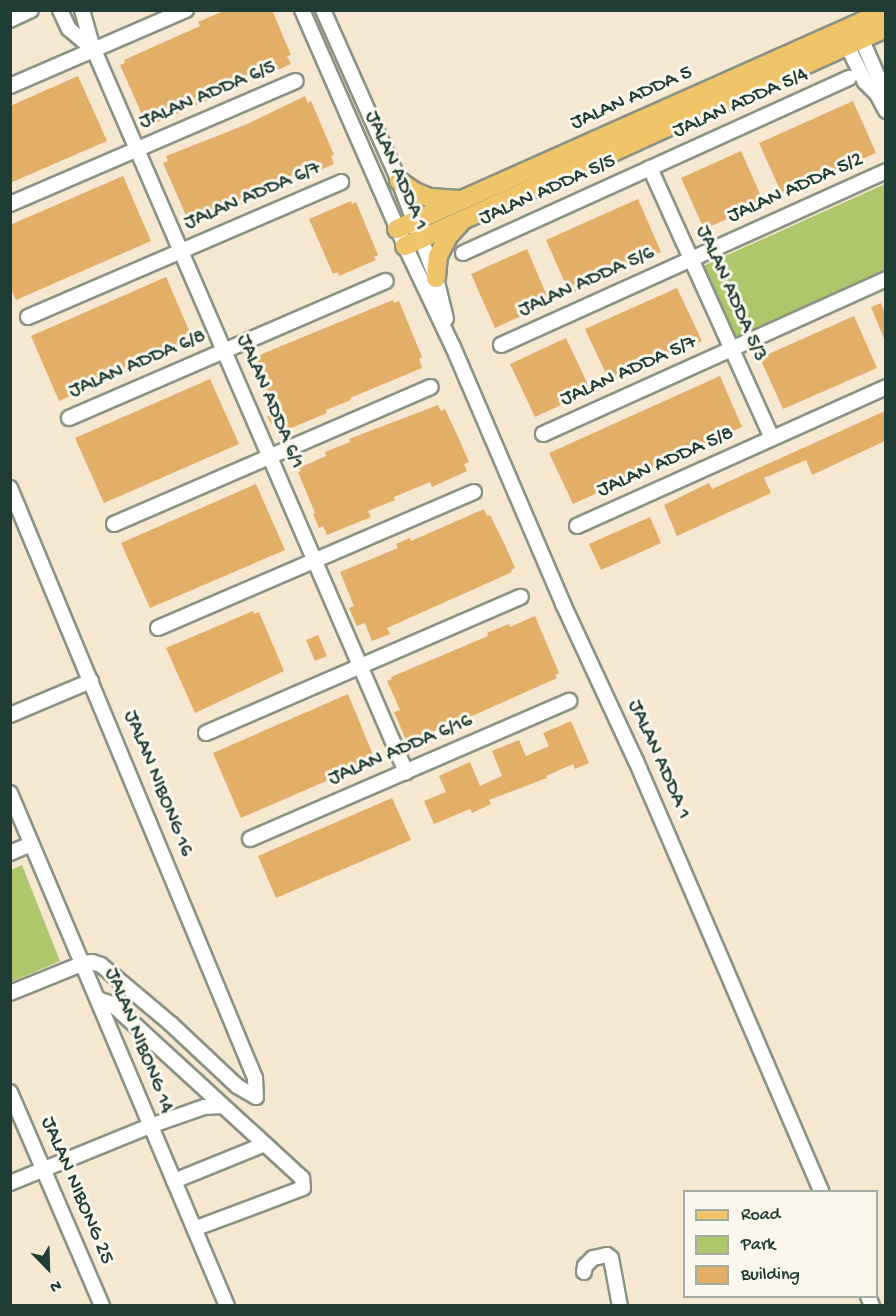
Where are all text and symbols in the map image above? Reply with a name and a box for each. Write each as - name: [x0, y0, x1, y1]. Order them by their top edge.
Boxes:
- street label: JALAN ADDA 6/5: [136, 56, 280, 136]
- street label: JALAN ADDA 5: [567, 61, 697, 137]
- street label: JALAN ADDA 5/4: [669, 63, 813, 145]
- street label: JALAN ADDA 1: [357, 107, 433, 235]
- street label: JALAN ADDA 5/2: [724, 148, 868, 230]
- street label: JALAN ADDA 5/5: [476, 150, 620, 232]
- street label: JALAN ADDA 6/7: [181, 157, 325, 237]
- street label: JALAN ADDA 5/3: [689, 222, 771, 366]
- street label: JALAN ADDA 5/6: [515, 242, 659, 324]
- street label: JALAN ADDA 6/8: [66, 325, 210, 405]
- street label: JALAN ADDA 6/1: [229, 331, 309, 473]
- street label: JALAN ADDA 5/7: [557, 331, 701, 413]
- street label: JALAN ADDA 5/8: [594, 422, 738, 504]
- street label: JALAN ADDA 1: [620, 696, 696, 824]
- street label: JALAN NIBONG 16: [116, 707, 198, 861]
- street label: JALAN ADDA 6/16: [325, 709, 477, 793]
- street label: JALAN NIBONG 14: [97, 965, 179, 1117]
- street label: JALAN NIBONG 25: [34, 1114, 118, 1268]
- legend: [683, 1190, 878, 1298]
- text: Road: [741, 1205, 780, 1226]
- text: Park: [741, 1235, 775, 1256]
- north arrow: [18, 1238, 78, 1298]
- text: Building: [741, 1265, 800, 1286]
- text: N: [47, 1274, 64, 1296]

